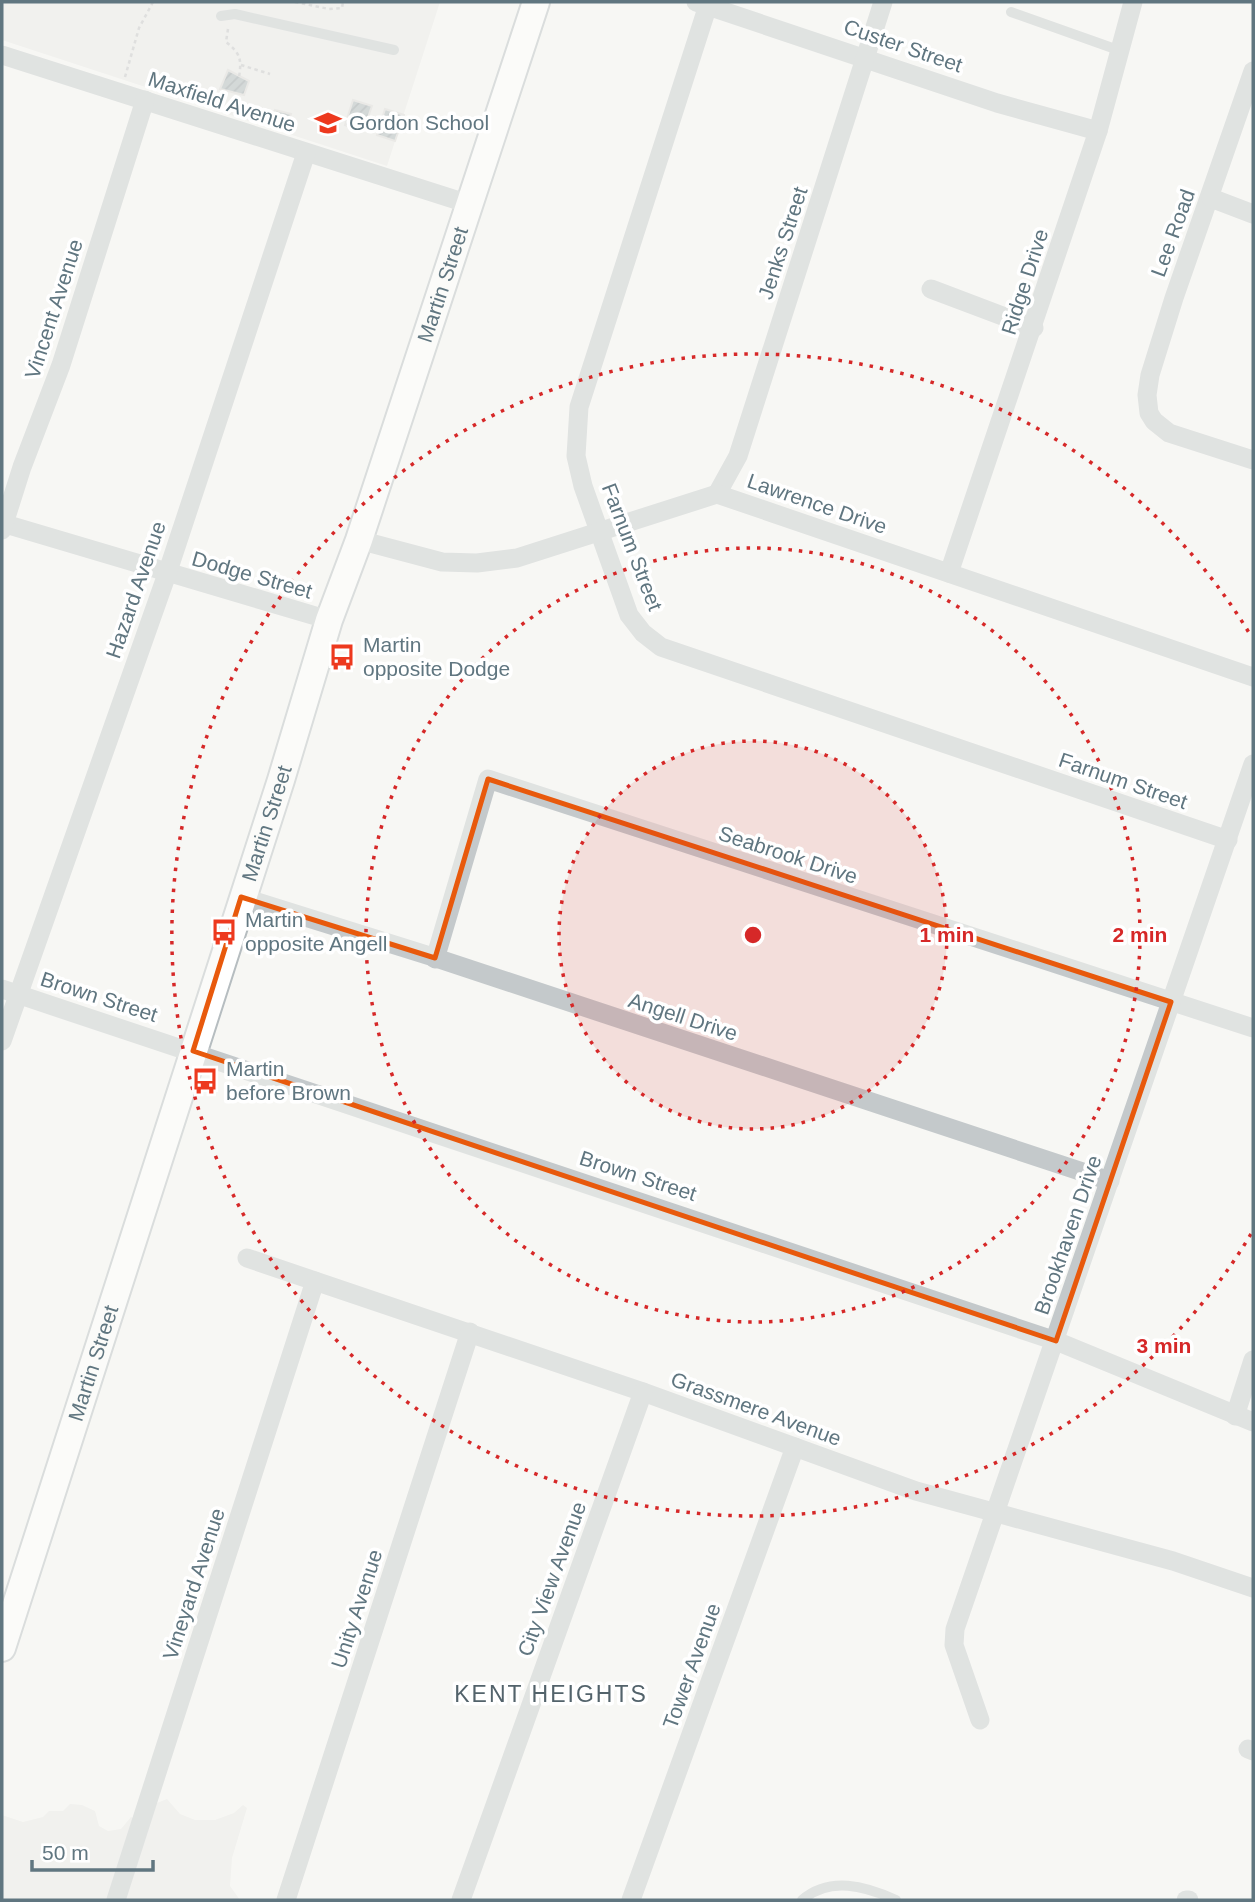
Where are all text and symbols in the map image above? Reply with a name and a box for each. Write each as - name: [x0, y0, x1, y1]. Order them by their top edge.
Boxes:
- street label: Custer Street: [841, 15, 966, 77]
- street label: Maxfield Avenue: [146, 67, 299, 136]
- school or university icon: Gordon School: [313, 108, 343, 138]
- place label: Gordon School: [349, 111, 489, 134]
- street label: Jenks Street: [754, 184, 812, 302]
- street label: Lee Road: [1146, 186, 1199, 280]
- street label: Martin Street: [413, 224, 472, 345]
- street label: Ridge Drive: [997, 226, 1052, 338]
- street label: Vincent Avenue: [20, 236, 87, 381]
- street label: Lawrence Drive: [744, 469, 890, 538]
- street label: Farnum Street: [598, 480, 667, 614]
- street label: Hazard Avenue: [101, 518, 170, 661]
- street label: Dodge Street: [189, 546, 315, 603]
- place label: Martin opposite Dodge: [363, 633, 510, 680]
- bus stop icon: Martin opposite Dodge: [327, 642, 357, 672]
- street label: Farnum Street: [1056, 748, 1191, 813]
- street label: Martin Street: [237, 763, 296, 884]
- street label: Seabrook Drive: [716, 821, 861, 888]
- place label: Martin opposite Angell: [245, 908, 387, 955]
- bus stop icon: Martin opposite Angell: [209, 917, 239, 947]
- centre of rings: [741, 923, 765, 947]
- text: 1 min: [920, 923, 974, 946]
- text: 2 min: [1113, 923, 1167, 946]
- street label: Brown Street: [38, 967, 161, 1026]
- street label: Angell Drive: [626, 988, 741, 1045]
- place label: Martin before Brown: [226, 1057, 351, 1104]
- bus stop icon: Martin before Brown: [190, 1066, 220, 1096]
- street label: Brown Street: [577, 1146, 700, 1205]
- street label: Brookhaven Drive: [1029, 1152, 1106, 1317]
- street label: Martin Street: [64, 1302, 122, 1424]
- text: 3 min: [1137, 1334, 1191, 1357]
- street label: Grassmere Avenue: [668, 1367, 844, 1450]
- street label: City View Avenue: [513, 1498, 590, 1659]
- street label: Vineyard Avenue: [158, 1505, 229, 1663]
- street label: Unity Avenue: [327, 1547, 387, 1671]
- street label: Tower Avenue: [658, 1600, 725, 1732]
- district label: KENT HEIGHTS: [454, 1681, 648, 1707]
- scale bar: [32, 1828, 152, 1872]
- text: 50 m: [42, 1841, 89, 1864]

